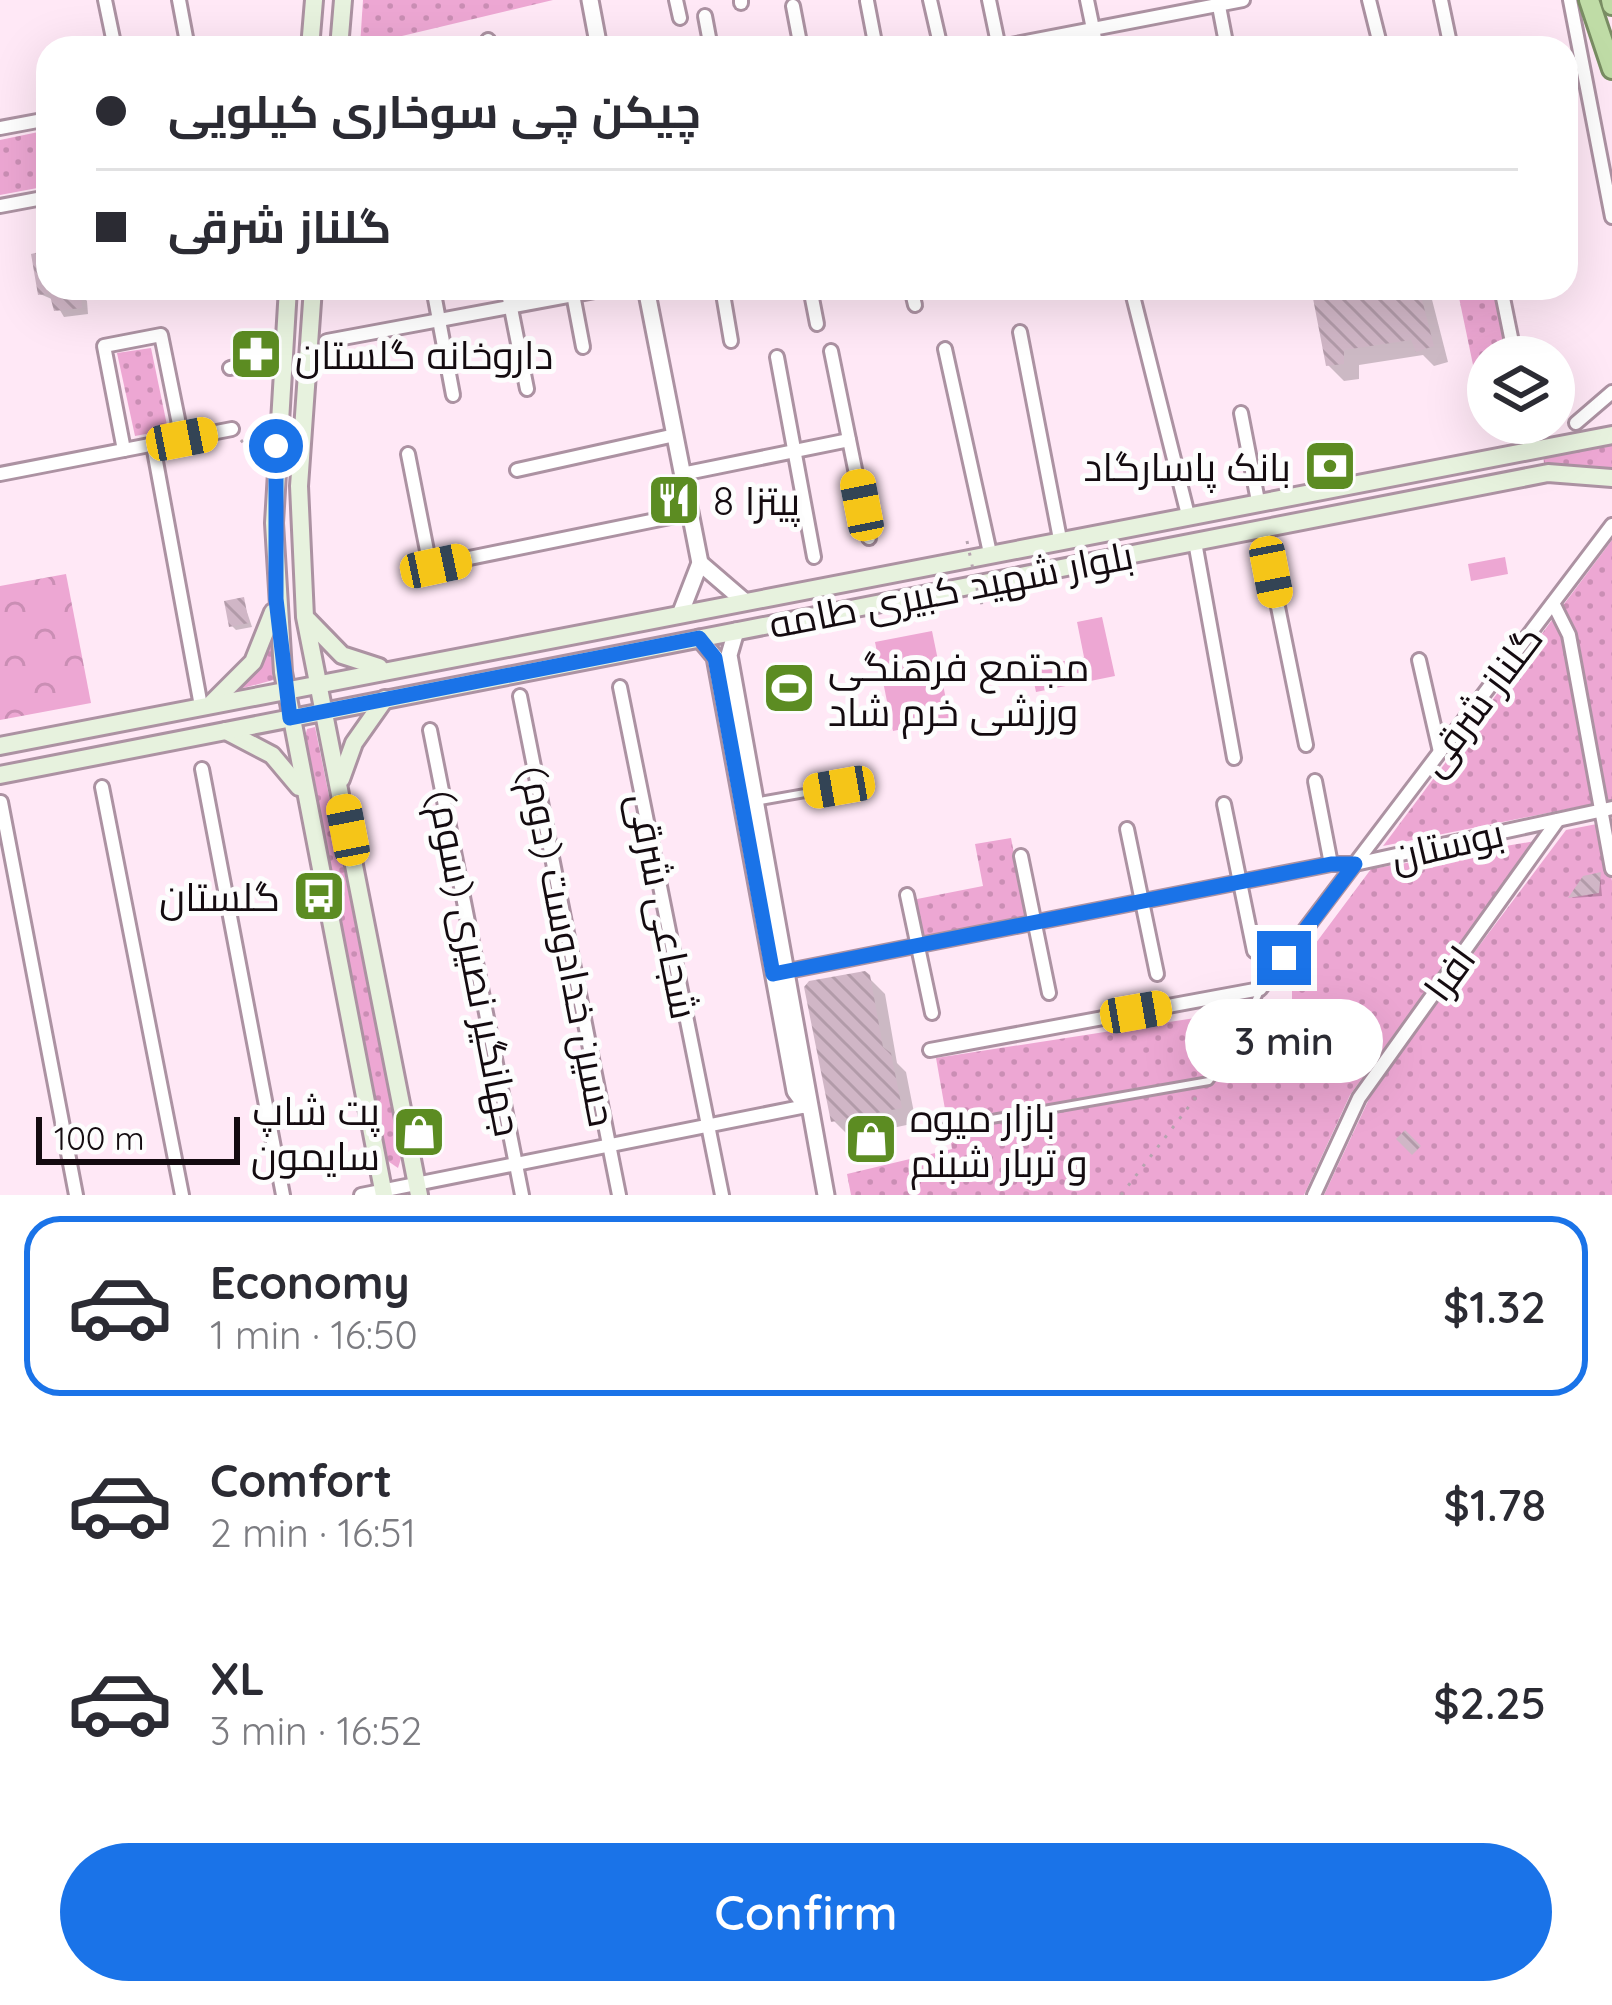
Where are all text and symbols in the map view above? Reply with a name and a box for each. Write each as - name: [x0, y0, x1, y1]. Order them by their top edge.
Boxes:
- text: چیکن چی سوخاری کیلویی: [168, 83, 701, 139]
- text: گلناز شرقی: [168, 198, 391, 254]
- pharmacy icon: داروخانه گلستان: [228, 326, 284, 382]
- place label: داروخانه گلستان: [295, 330, 553, 379]
- map controls: [1467, 336, 1575, 444]
- button: layers: [1467, 336, 1575, 444]
- car: [143, 414, 221, 464]
- route start: [249, 419, 303, 473]
- bank icon: بانک پاسارگاد: [1302, 438, 1358, 494]
- place label: بانک پاسارگاد: [1084, 442, 1291, 493]
- car: [837, 466, 887, 544]
- restaurant icon: پیتزا 8: [646, 472, 702, 528]
- place label: پیتزا 8: [713, 476, 800, 527]
- street label: بلوار شهید کبیری طامه: [765, 530, 1137, 648]
- car: [1246, 533, 1296, 611]
- car: [397, 541, 475, 591]
- street label: گلناز شرقی: [1408, 615, 1552, 785]
- place label: مجتمع فرهنگی ورزشی خرم شاد: [828, 642, 1090, 739]
- sports icon: مجتمع فرهنگی ورزشی خرم شاد: [761, 660, 817, 716]
- street label: حسین خدادوست (دوم): [507, 762, 628, 1131]
- car: [800, 763, 878, 811]
- street label: جهانگیر نصیری (سوم): [415, 786, 534, 1141]
- street label: شجاعی شرقی: [618, 789, 710, 1023]
- car: [323, 791, 373, 869]
- street label: بوستان: [1386, 807, 1508, 881]
- bus stop icon: گلستان: [291, 868, 347, 924]
- place label: گلستان: [159, 872, 280, 921]
- route end: [1257, 931, 1311, 985]
- street label: افرا: [1413, 936, 1485, 1010]
- car: [1097, 988, 1175, 1036]
- callout: 3 min: [1185, 1000, 1383, 1084]
- text: 3 min: [1234, 1016, 1334, 1065]
- place label: پت شاپ سایمون: [251, 1086, 380, 1180]
- place label: بازار میوه و تربار شبنم: [910, 1093, 1088, 1190]
- shop icon: پت شاپ سایمون: [391, 1104, 447, 1160]
- scale bar: [36, 1111, 240, 1164]
- shop icon: بازار میوه و تربار شبنم: [843, 1111, 899, 1167]
- text: 100 m: [54, 1117, 145, 1158]
- icon: car: [66, 1252, 174, 1360]
- text: Economy: [210, 1254, 410, 1310]
- text: $1.32: [1443, 1278, 1546, 1334]
- text: 1 min · 16:50: [210, 1310, 418, 1359]
- icon: car: [66, 1450, 174, 1558]
- text: Comfort: [210, 1452, 392, 1508]
- text: $1.78: [1444, 1476, 1546, 1532]
- text: 2 min · 16:51: [210, 1508, 416, 1557]
- icon: car: [66, 1648, 174, 1756]
- text: XL: [210, 1650, 265, 1706]
- text: $2.25: [1433, 1674, 1546, 1730]
- text: 3 min · 16:52: [210, 1706, 422, 1755]
- button: Confirm: [60, 1843, 1552, 1981]

